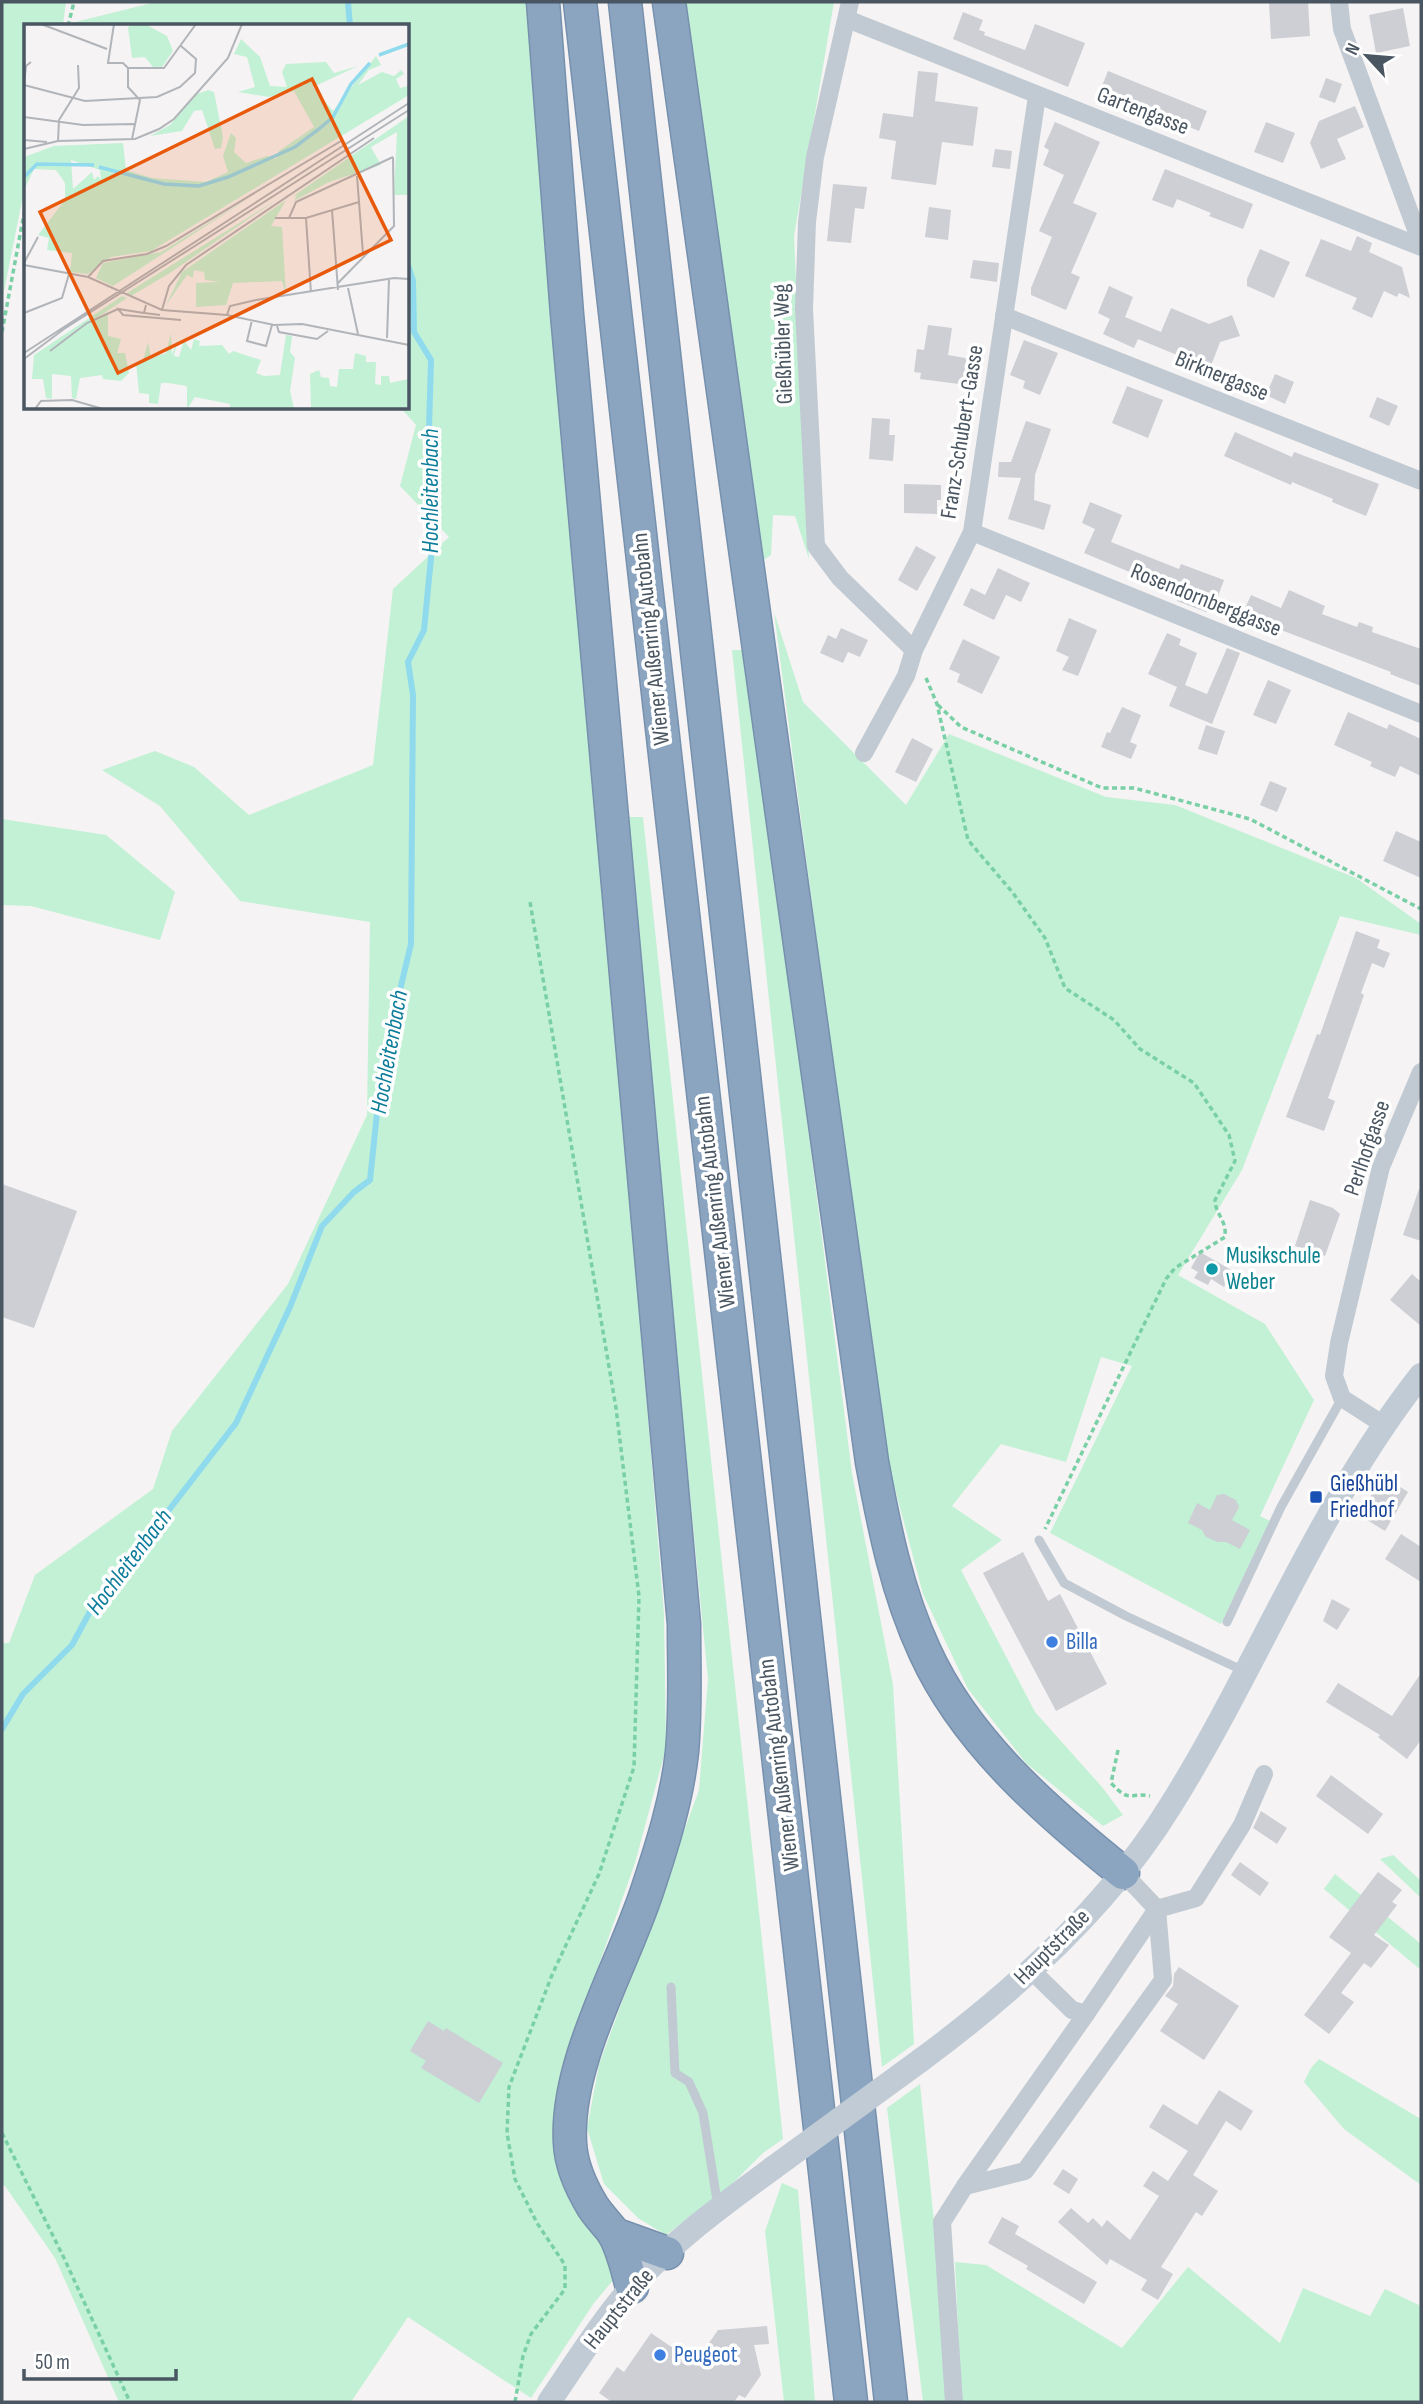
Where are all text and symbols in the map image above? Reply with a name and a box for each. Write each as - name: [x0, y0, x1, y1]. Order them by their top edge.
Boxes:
- north arrow: [1332, 21, 1402, 91]
- inset map: [24, 24, 410, 410]
- text: N: [1341, 40, 1366, 59]
- street label: Gartengasse: [1093, 81, 1193, 141]
- street label: Gießhübler Weg: [767, 283, 799, 405]
- street label: Franz-Schubert-Gasse: [934, 343, 990, 521]
- street label: Birknergasse: [1171, 345, 1273, 407]
- water label: Hochleitenbach: [416, 429, 445, 553]
- street label: Wiener Außenring Autobahn: [626, 531, 676, 747]
- street label: Rosendornberggasse: [1127, 557, 1285, 643]
- water label: Hochleitenbach: [364, 988, 414, 1116]
- street label: Wiener Außenring Autobahn: [688, 1094, 742, 1310]
- street label: Perlhofgasse: [1338, 1097, 1396, 1199]
- place label: Musikschule Weber: [1226, 1242, 1321, 1296]
- marker: Musikschule Weber: [1204, 1261, 1220, 1277]
- place label: Gießhübl Friedhof: [1330, 1470, 1398, 1524]
- marker: Gießhübl Friedhof: [1308, 1489, 1324, 1505]
- water label: Hochleitenbach: [80, 1504, 178, 1620]
- place label: Billa: [1066, 1628, 1098, 1656]
- marker: Billa: [1044, 1634, 1060, 1650]
- street label: Wiener Außenring Autobahn: [752, 1657, 806, 1873]
- street label: Hauptstraße: [1008, 1903, 1096, 1991]
- street label: Hauptstraße: [578, 2263, 660, 2355]
- scale bar: [24, 2338, 177, 2382]
- place label: Peugeot: [674, 2341, 737, 2369]
- marker: Peugeot: [652, 2347, 668, 2363]
- text: 50 m: [35, 2350, 70, 2375]

